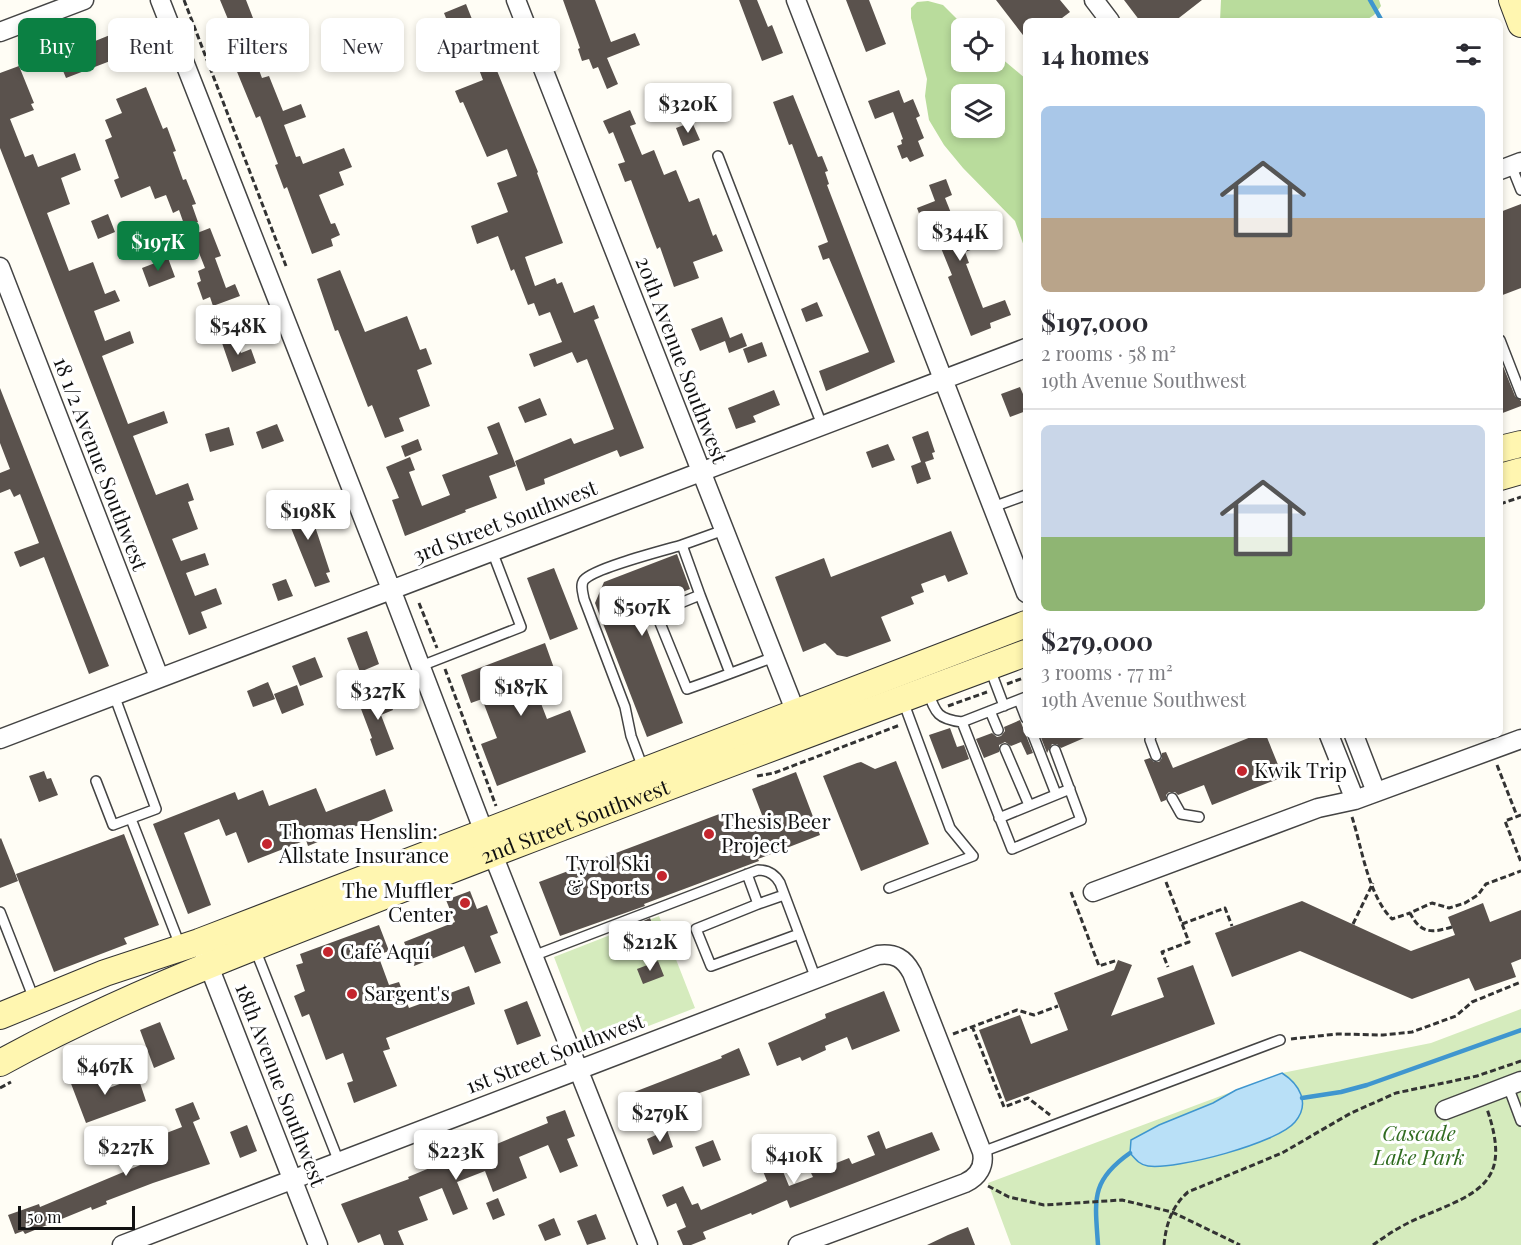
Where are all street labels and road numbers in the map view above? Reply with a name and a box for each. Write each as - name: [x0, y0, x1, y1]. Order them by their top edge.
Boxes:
- street label: 20th Avenue Southwest: [630, 252, 735, 467]
- street label: 18 1/2 Avenue Southwest: [48, 353, 156, 574]
- street label: 3rd Street Southwest: [408, 472, 601, 568]
- street label: 2nd Street Southwest: [476, 771, 673, 869]
- street label: 18th Avenue Southwest: [230, 979, 334, 1190]
- street label: 1st Street Southwest: [461, 1005, 648, 1099]

